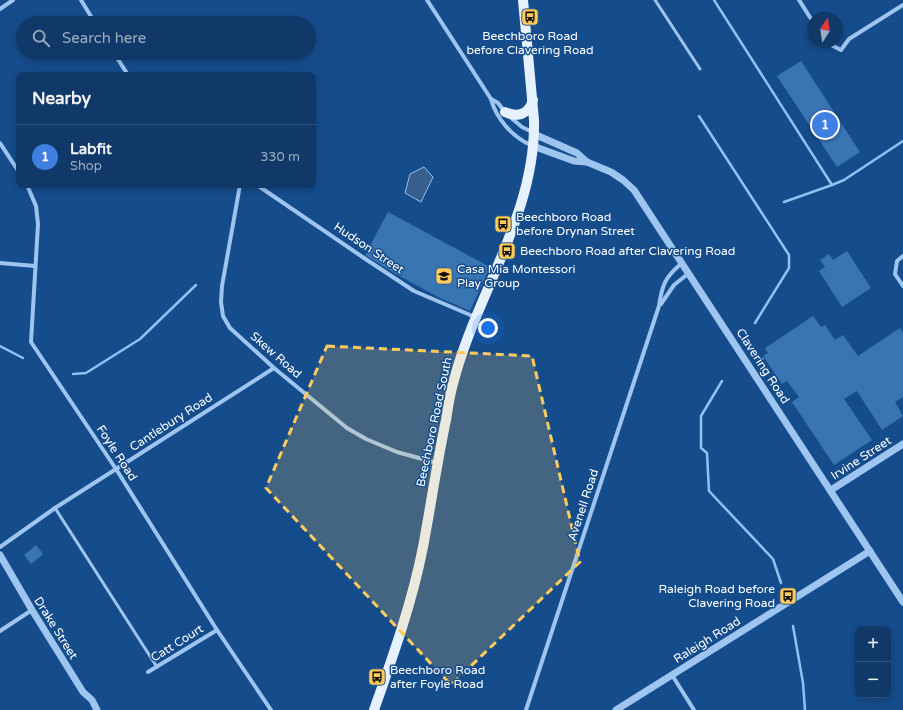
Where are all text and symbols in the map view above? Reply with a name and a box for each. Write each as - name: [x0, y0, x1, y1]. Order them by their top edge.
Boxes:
- bus stop icon: Beechboro Road before Clavering Road: [520, 7, 540, 27]
- north arrow: [807, 12, 843, 48]
- search box: [16, 16, 316, 60]
- icon: search: [30, 27, 52, 49]
- text: Search here: [62, 29, 146, 47]
- place label: Beechboro Road before Clavering Road: [467, 29, 594, 57]
- text: Nearby: [32, 88, 91, 109]
- pin: 1: [812, 110, 838, 140]
- text: Labfit: [70, 140, 112, 158]
- text: 1: [41, 149, 49, 165]
- text: 330 m: [260, 149, 300, 165]
- text: Shop: [70, 158, 102, 174]
- place label: Beechboro Road before Drynan Street: [516, 210, 635, 238]
- bus stop icon: Beechboro Road before Drynan Street: [493, 214, 513, 234]
- street label: Hudson Street: [331, 219, 407, 277]
- bus stop icon: Beechboro Road after Clavering Road: [497, 241, 517, 261]
- place label: Beechboro Road after Clavering Road: [520, 244, 735, 258]
- place label: Casa Mia Montessori Play Group: [457, 262, 576, 290]
- school or university icon: Casa Mia Montessori Play Group: [434, 266, 454, 286]
- your location: [478, 318, 498, 338]
- street label: Clavering Road: [733, 326, 793, 406]
- street label: Skew Road: [248, 329, 304, 381]
- street label: Beechboro Road South: [413, 356, 455, 488]
- street label: Cantlebury Road: [127, 390, 215, 454]
- street label: Foyle Road: [94, 423, 140, 483]
- street label: Irvine Street: [828, 433, 894, 483]
- street label: Avenell Road: [565, 467, 601, 543]
- place label: Raleigh Road before Clavering Road: [659, 582, 775, 610]
- bus stop icon: Raleigh Road before Clavering Road: [778, 586, 798, 606]
- street label: Drake Street: [31, 594, 81, 662]
- street label: Raleigh Road: [671, 614, 743, 666]
- street label: Catt Court: [148, 621, 206, 665]
- map controls: [855, 626, 891, 698]
- button: +: [855, 626, 891, 662]
- button: −: [855, 662, 891, 698]
- place label: Beechboro Road after Foyle Road: [390, 663, 485, 691]
- bus stop icon: Beechboro Road after Foyle Road: [367, 667, 387, 687]

